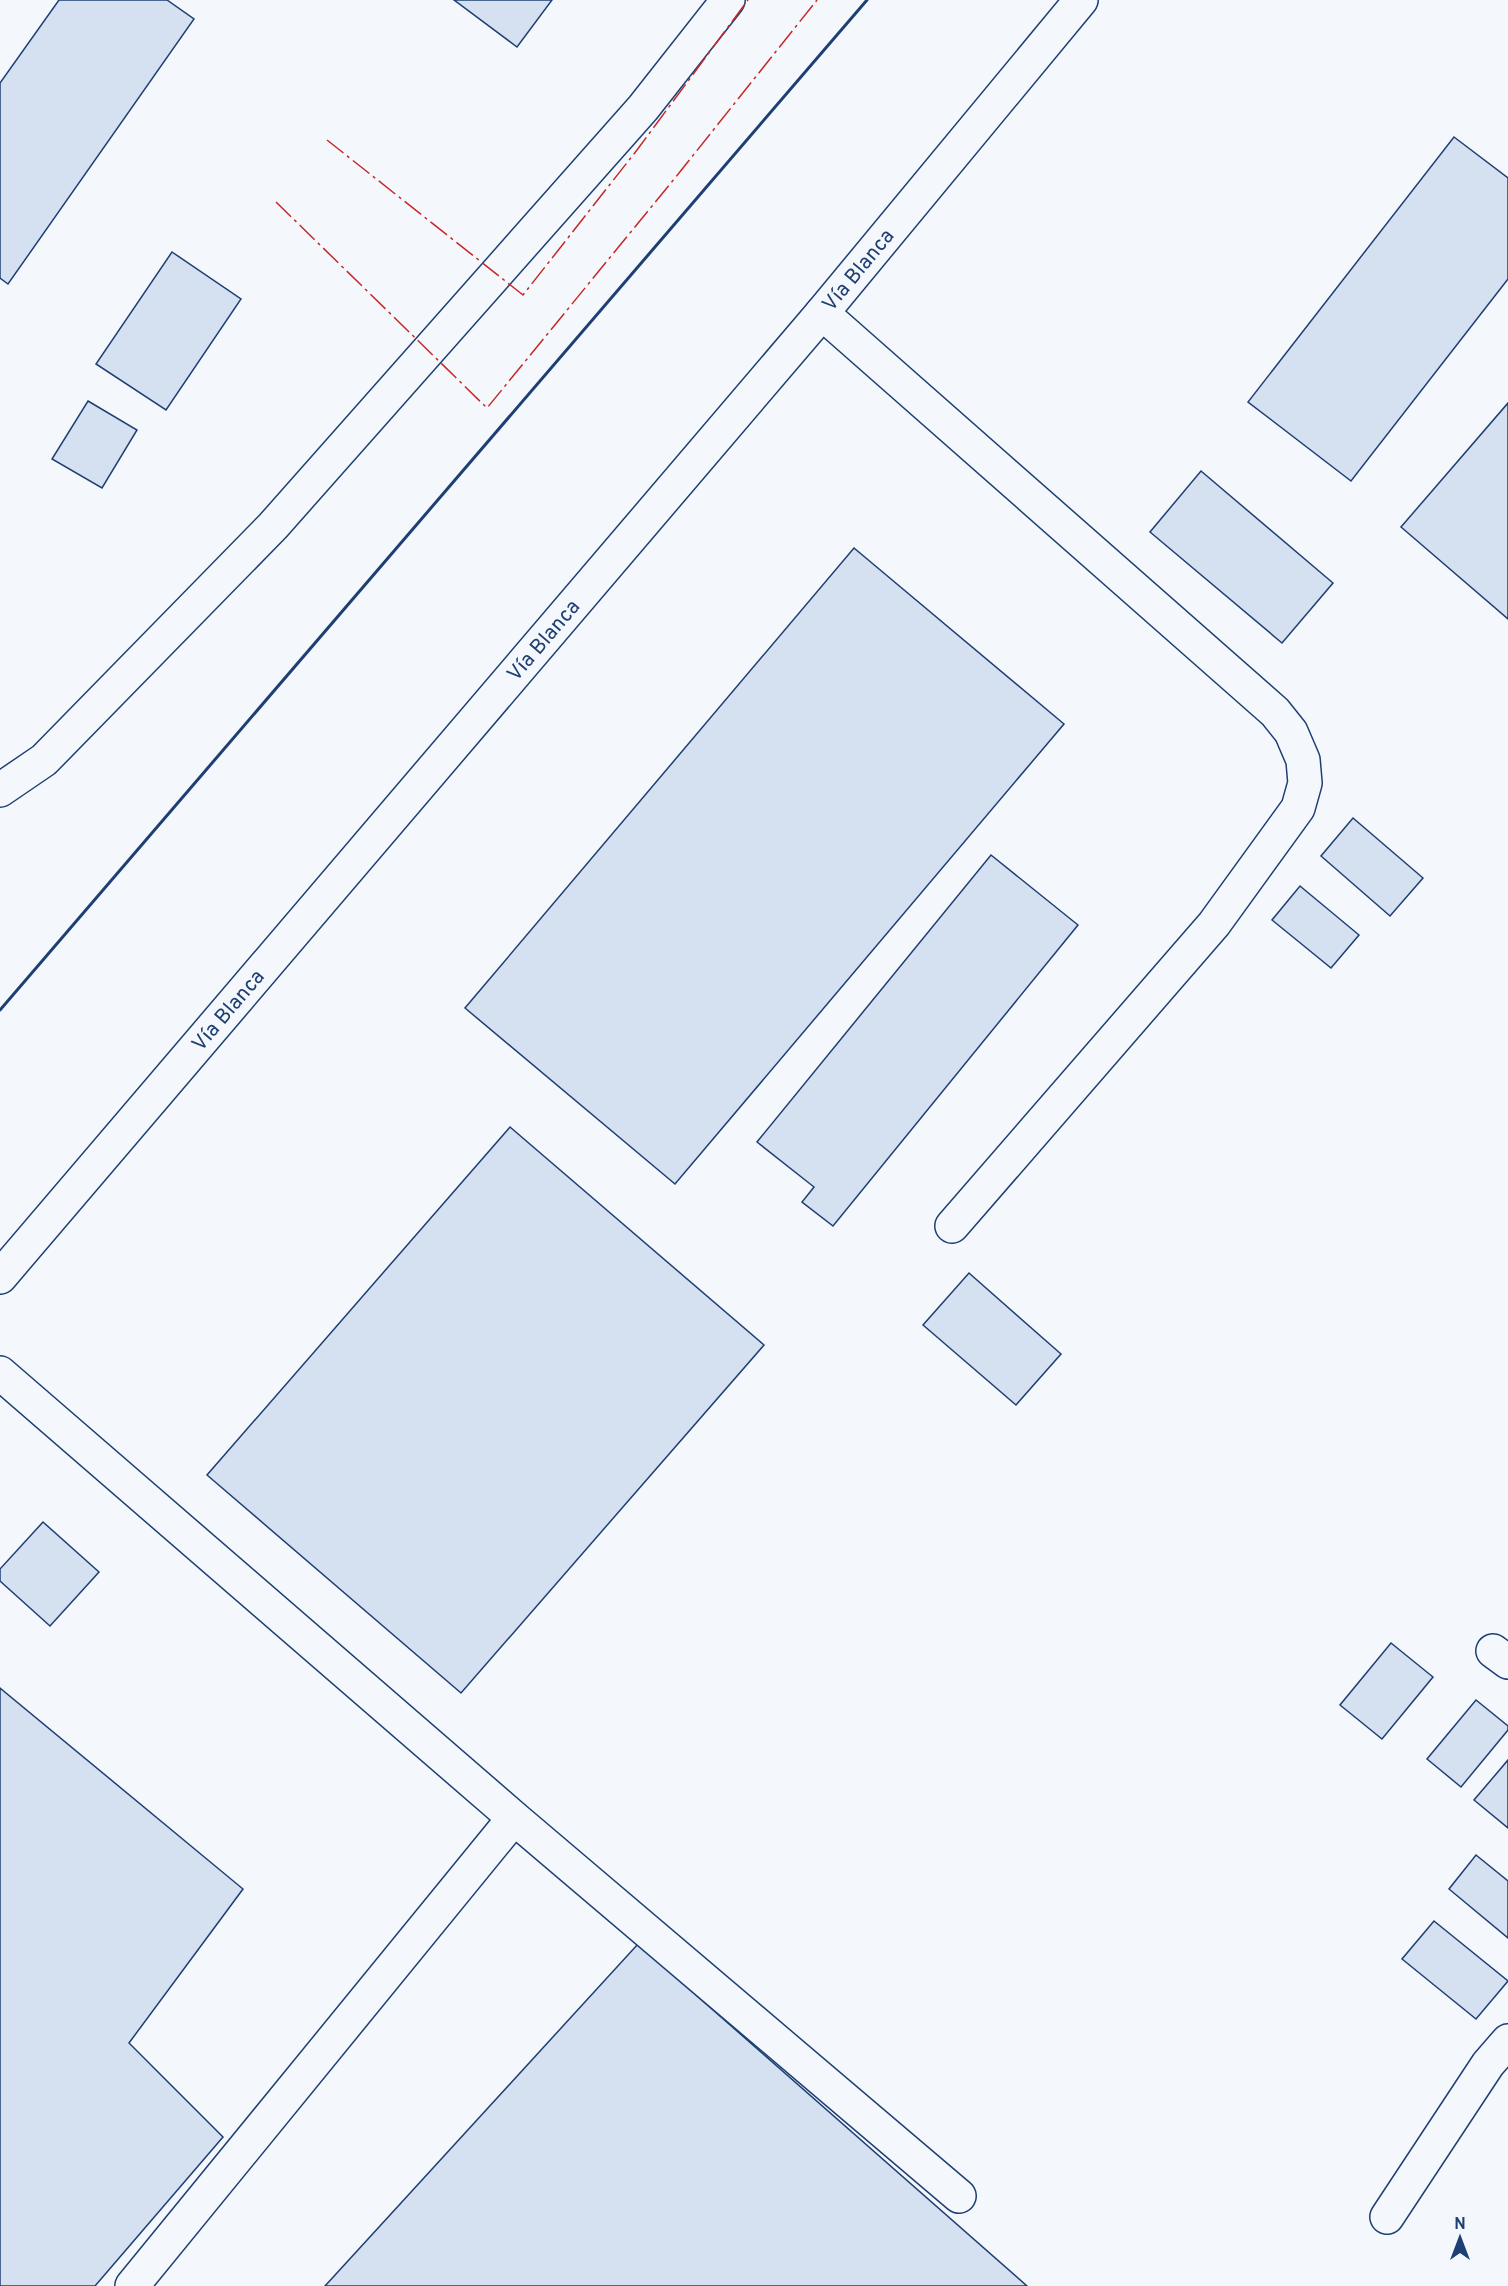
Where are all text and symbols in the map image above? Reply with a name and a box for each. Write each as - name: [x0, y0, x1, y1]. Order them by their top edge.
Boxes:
- street label: Vía Blanca: [817, 224, 901, 318]
- street label: Vía Blanca: [502, 595, 587, 688]
- street label: Vía Blanca: [186, 964, 271, 1057]
- north arrow: [1430, 2208, 1490, 2268]
- text: N: [1454, 2215, 1466, 2235]

